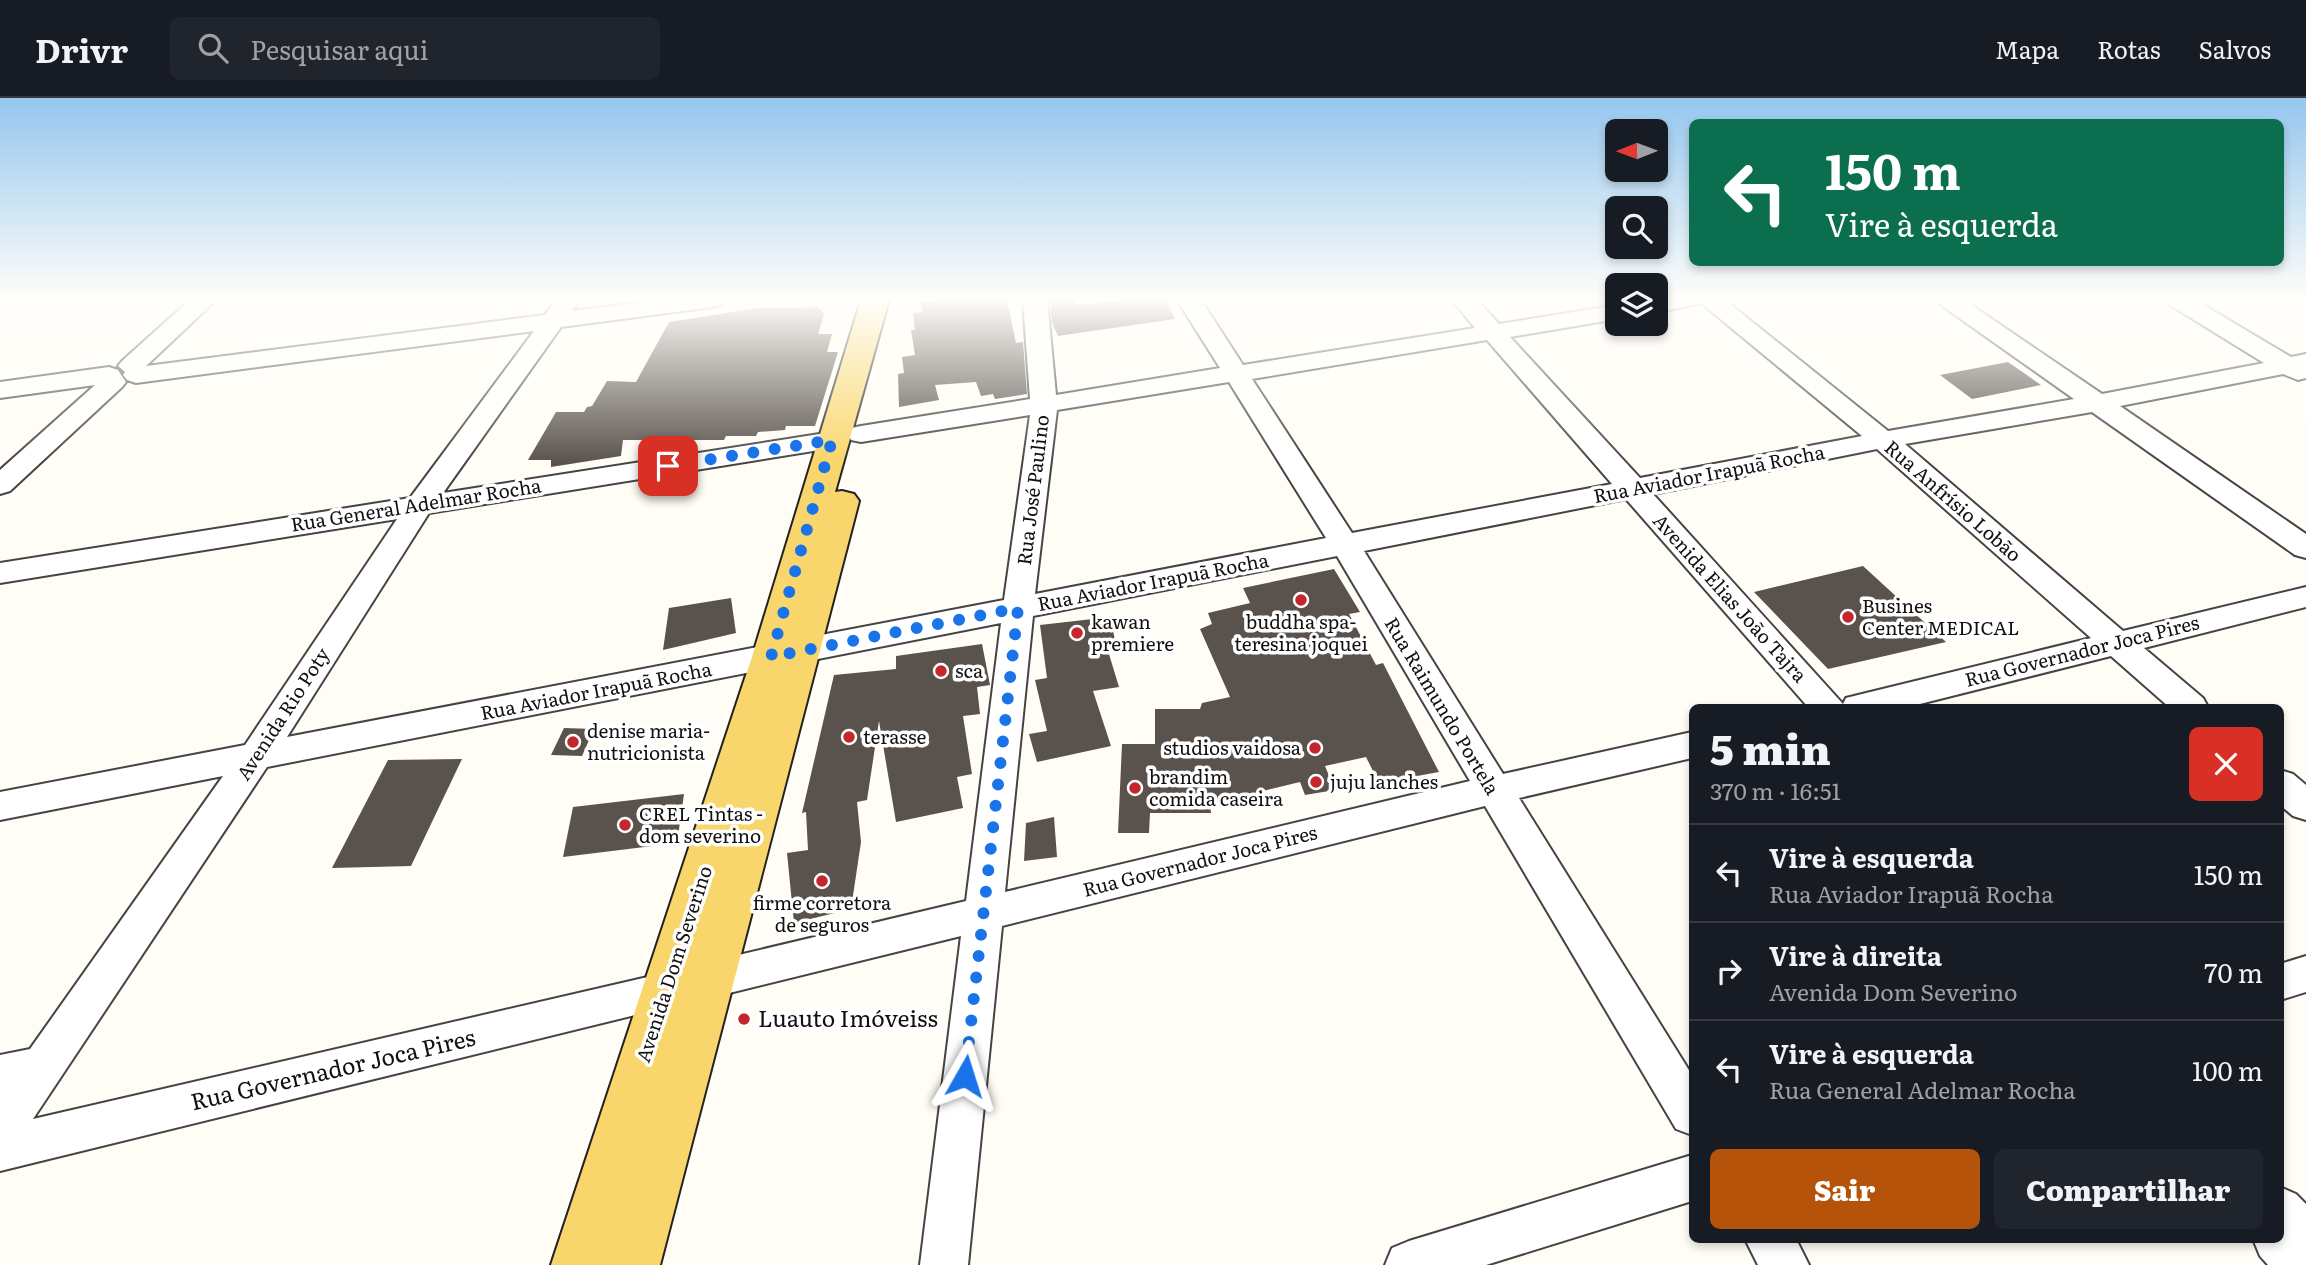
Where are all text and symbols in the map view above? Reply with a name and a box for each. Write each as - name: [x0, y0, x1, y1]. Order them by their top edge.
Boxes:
- search box: [170, 17, 660, 80]
- text: Drivr: [35, 24, 128, 73]
- icon: search: [194, 29, 232, 67]
- text: Pesquisar aqui: [250, 29, 429, 68]
- text: Mapa: [1995, 31, 2059, 66]
- text: Rotas: [2097, 31, 2161, 66]
- text: Salvos: [2199, 31, 2271, 66]
- north arrow: [1605, 119, 1668, 182]
- map controls: [1605, 119, 1668, 336]
- text: 150 m: [1825, 132, 1961, 205]
- icon: left: [1710, 147, 1801, 238]
- button: search: [1605, 196, 1668, 259]
- text: Vire à esquerda: [1825, 199, 2058, 247]
- button: layers: [1605, 273, 1668, 336]
- street label: Rua José Paulino: [1009, 413, 1055, 567]
- street label: Rua Anfrísio Lobão: [1879, 433, 2028, 568]
- pin: [638, 436, 698, 496]
- street label: Rua Aviador Irapuã Rocha: [1591, 437, 1828, 509]
- icon: arrive: [649, 447, 687, 485]
- street label: Rua General Adelmar Rocha: [289, 470, 544, 538]
- street label: Avenida Elias João Tajra: [1647, 507, 1815, 688]
- street label: Rua Aviador Irapuã Rocha: [1035, 545, 1272, 617]
- place label: Busines Center MEDICAL: [1862, 591, 2019, 641]
- marker: buddha spa- teresina joquei: [1293, 592, 1309, 608]
- place label: kawan premiere: [1091, 607, 1174, 657]
- place label: buddha spa- teresina joquei: [1234, 607, 1368, 657]
- street label: Rua Governador Joca Pires: [1962, 607, 2202, 693]
- marker: Busines Center MEDICAL: [1840, 609, 1856, 625]
- street label: Rua Raimundo Portela: [1379, 611, 1508, 800]
- marker: kawan premiere: [1069, 625, 1085, 641]
- street label: Avenida Rio Poty: [229, 642, 336, 785]
- street label: Rua Aviador Irapuã Rocha: [478, 654, 715, 726]
- place label: sca: [955, 656, 984, 684]
- marker: sca: [933, 663, 949, 679]
- place label: denise maria- nutricionista: [587, 716, 710, 766]
- text: 5 min: [1710, 716, 1831, 778]
- place label: terasse: [863, 722, 926, 750]
- button: close: [2189, 727, 2263, 801]
- marker: terasse: [841, 729, 857, 745]
- place label: studios vaidosa: [1163, 733, 1302, 761]
- marker: denise maria- nutricionista: [565, 734, 581, 750]
- marker: studios vaidosa: [1307, 740, 1323, 756]
- place label: brandim comida caseira: [1149, 762, 1284, 812]
- place label: juju lanches: [1330, 767, 1439, 795]
- text: 370 m · 16:51: [1710, 773, 1841, 807]
- marker: juju lanches: [1308, 774, 1324, 790]
- marker: brandim comida caseira: [1127, 780, 1143, 796]
- place label: CREL Tintas - dom severino: [639, 799, 763, 849]
- marker: CREL Tintas - dom severino: [617, 817, 633, 833]
- street label: Rua Governador Joca Pires: [1080, 817, 1320, 903]
- text: Vire à esquerda: [1769, 837, 1974, 876]
- icon: left: [1710, 854, 1748, 892]
- text: 150 m: [2194, 854, 2263, 893]
- street label: Avenida Dom Severino: [628, 862, 718, 1066]
- marker: firme corretora de seguros: [814, 873, 830, 889]
- text: Rua Aviador Irapuã Rocha: [1769, 876, 2054, 910]
- place label: firme corretora de seguros: [753, 888, 892, 938]
- text: Vire à direita: [1769, 935, 1942, 974]
- icon: right: [1710, 952, 1748, 990]
- text: 70 m: [2204, 952, 2263, 991]
- text: Avenida Dom Severino: [1769, 974, 2018, 1008]
- place label: Luauto Imóveiss: [758, 1000, 938, 1034]
- marker: Luauto Imóveiss: [736, 1011, 752, 1027]
- street label: Rua Governador Joca Pires: [187, 1019, 478, 1117]
- text: Vire à esquerda: [1769, 1033, 1974, 1072]
- position arrow: [928, 1039, 1002, 1113]
- icon: left: [1710, 1050, 1748, 1088]
- text: 100 m: [2192, 1050, 2263, 1089]
- text: Rua General Adelmar Rocha: [1769, 1072, 2076, 1106]
- button: Sair: [1710, 1149, 1980, 1229]
- button: Compartilhar: [1994, 1149, 2263, 1229]

